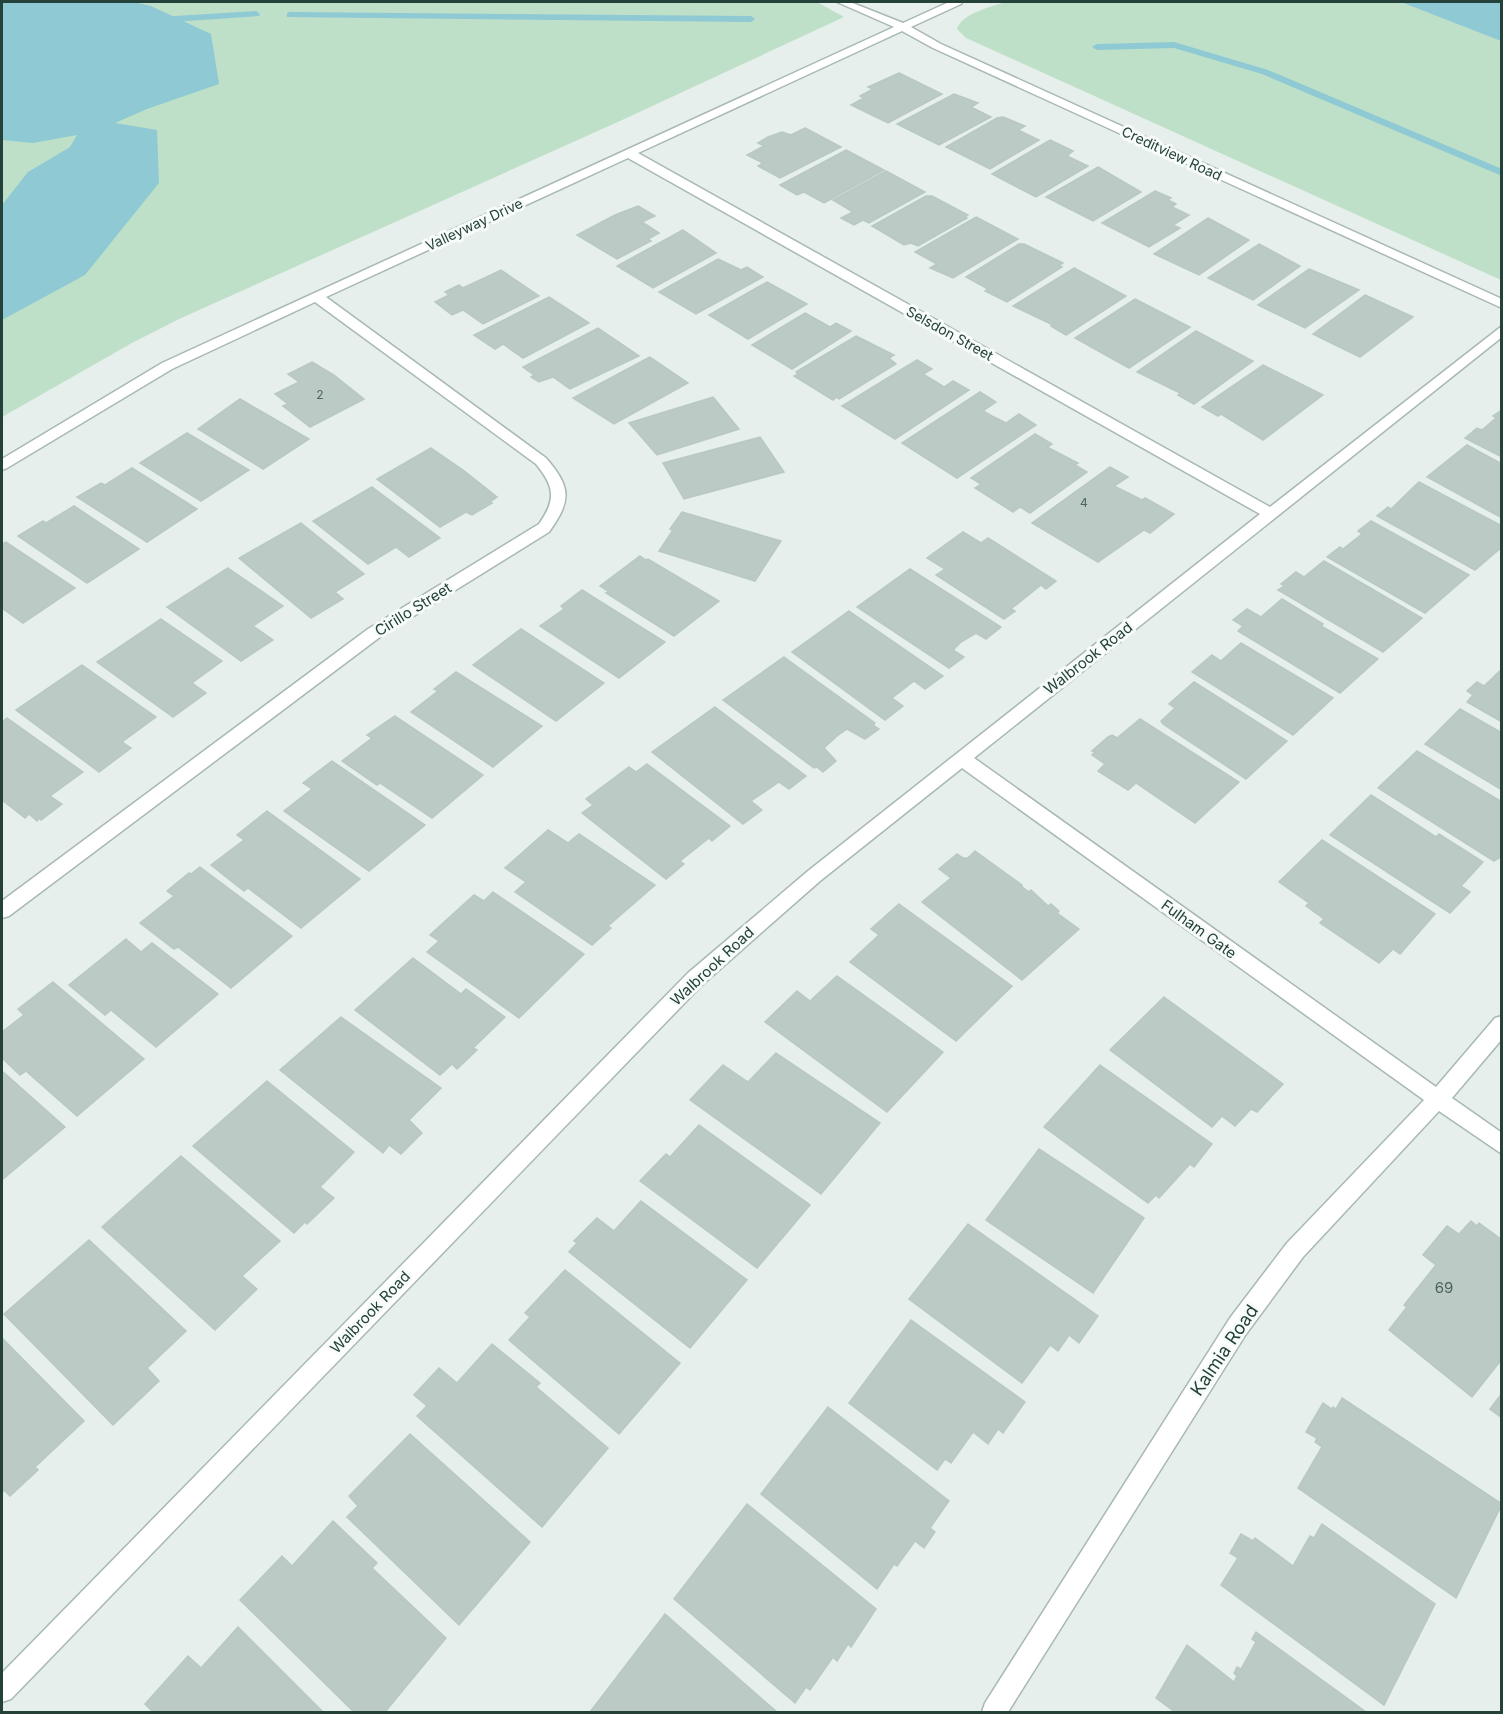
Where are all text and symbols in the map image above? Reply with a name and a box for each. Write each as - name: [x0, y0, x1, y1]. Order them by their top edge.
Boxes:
- street label: Creditview Road: [1119, 122, 1225, 184]
- street label: Valleyway Drive: [423, 194, 525, 254]
- street label: Selsdon Street: [904, 302, 997, 364]
- house number: 2: [316, 387, 324, 402]
- house number: 4: [1080, 495, 1088, 510]
- street label: Cirillo Street: [371, 578, 455, 640]
- street label: Walbrook Road: [1040, 617, 1136, 699]
- street label: Fulham Gate: [1158, 895, 1240, 963]
- street label: Walbrook Road: [666, 922, 758, 1010]
- street label: Walbrook Road: [326, 1267, 414, 1357]
- house number: 69: [1435, 1278, 1453, 1297]
- street label: Kalmia Road: [1186, 1300, 1262, 1400]

